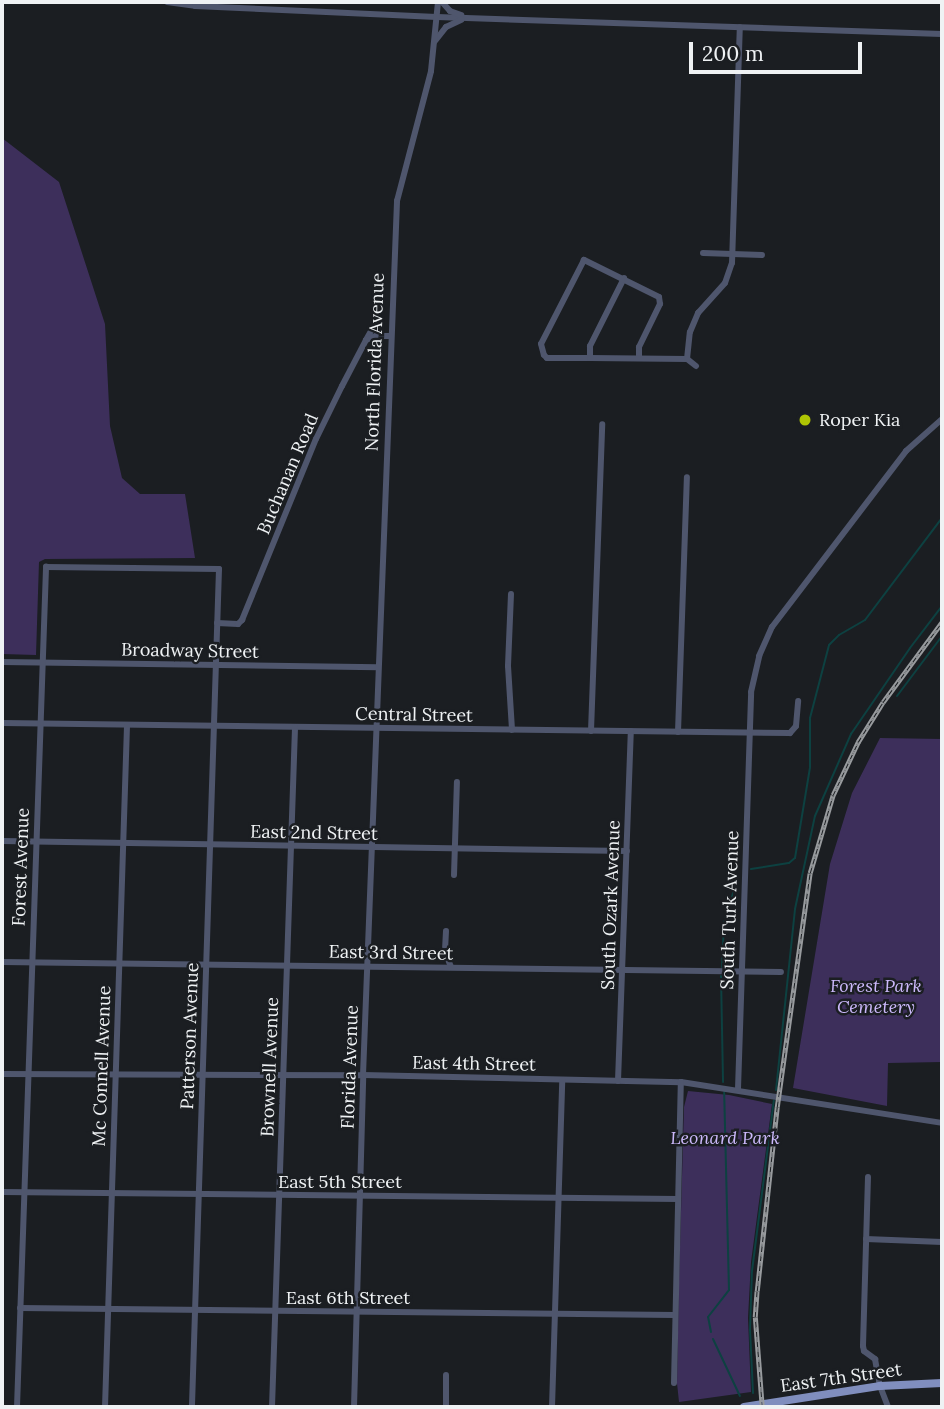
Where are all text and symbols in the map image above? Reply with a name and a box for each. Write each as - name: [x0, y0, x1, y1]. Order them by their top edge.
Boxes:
- scale bar: [692, 28, 865, 72]
- text: 200 m: [702, 40, 764, 67]
- street label: North Florida Avenue: [361, 272, 389, 452]
- place label: Roper Kia: [819, 409, 900, 431]
- street label: Buchanan Road: [253, 410, 323, 538]
- marker: Roper Kia: [797, 412, 813, 428]
- street label: Broadway Street: [121, 639, 259, 663]
- street label: Central Street: [355, 703, 473, 727]
- street label: Forest Avenue: [8, 807, 34, 927]
- street label: South Ozark Avenue: [597, 820, 625, 990]
- street label: East 2nd Street: [250, 821, 378, 845]
- street label: South Turk Avenue: [716, 830, 744, 990]
- street label: East 3rd Street: [328, 941, 454, 965]
- street label: Patterson Avenue: [177, 962, 203, 1110]
- park label: Forest Park Cemetery: [830, 976, 922, 1018]
- street label: Mc Connell Avenue: [88, 985, 116, 1147]
- street label: Brownell Avenue: [257, 997, 283, 1137]
- street label: Florida Avenue: [337, 1005, 363, 1129]
- street label: East 4th Street: [412, 1052, 536, 1076]
- park label: Leonard Park: [670, 1127, 780, 1149]
- street label: East 5th Street: [278, 1171, 402, 1193]
- street label: East 6th Street: [286, 1287, 410, 1309]
- street label: East 7th Street: [779, 1359, 903, 1397]

